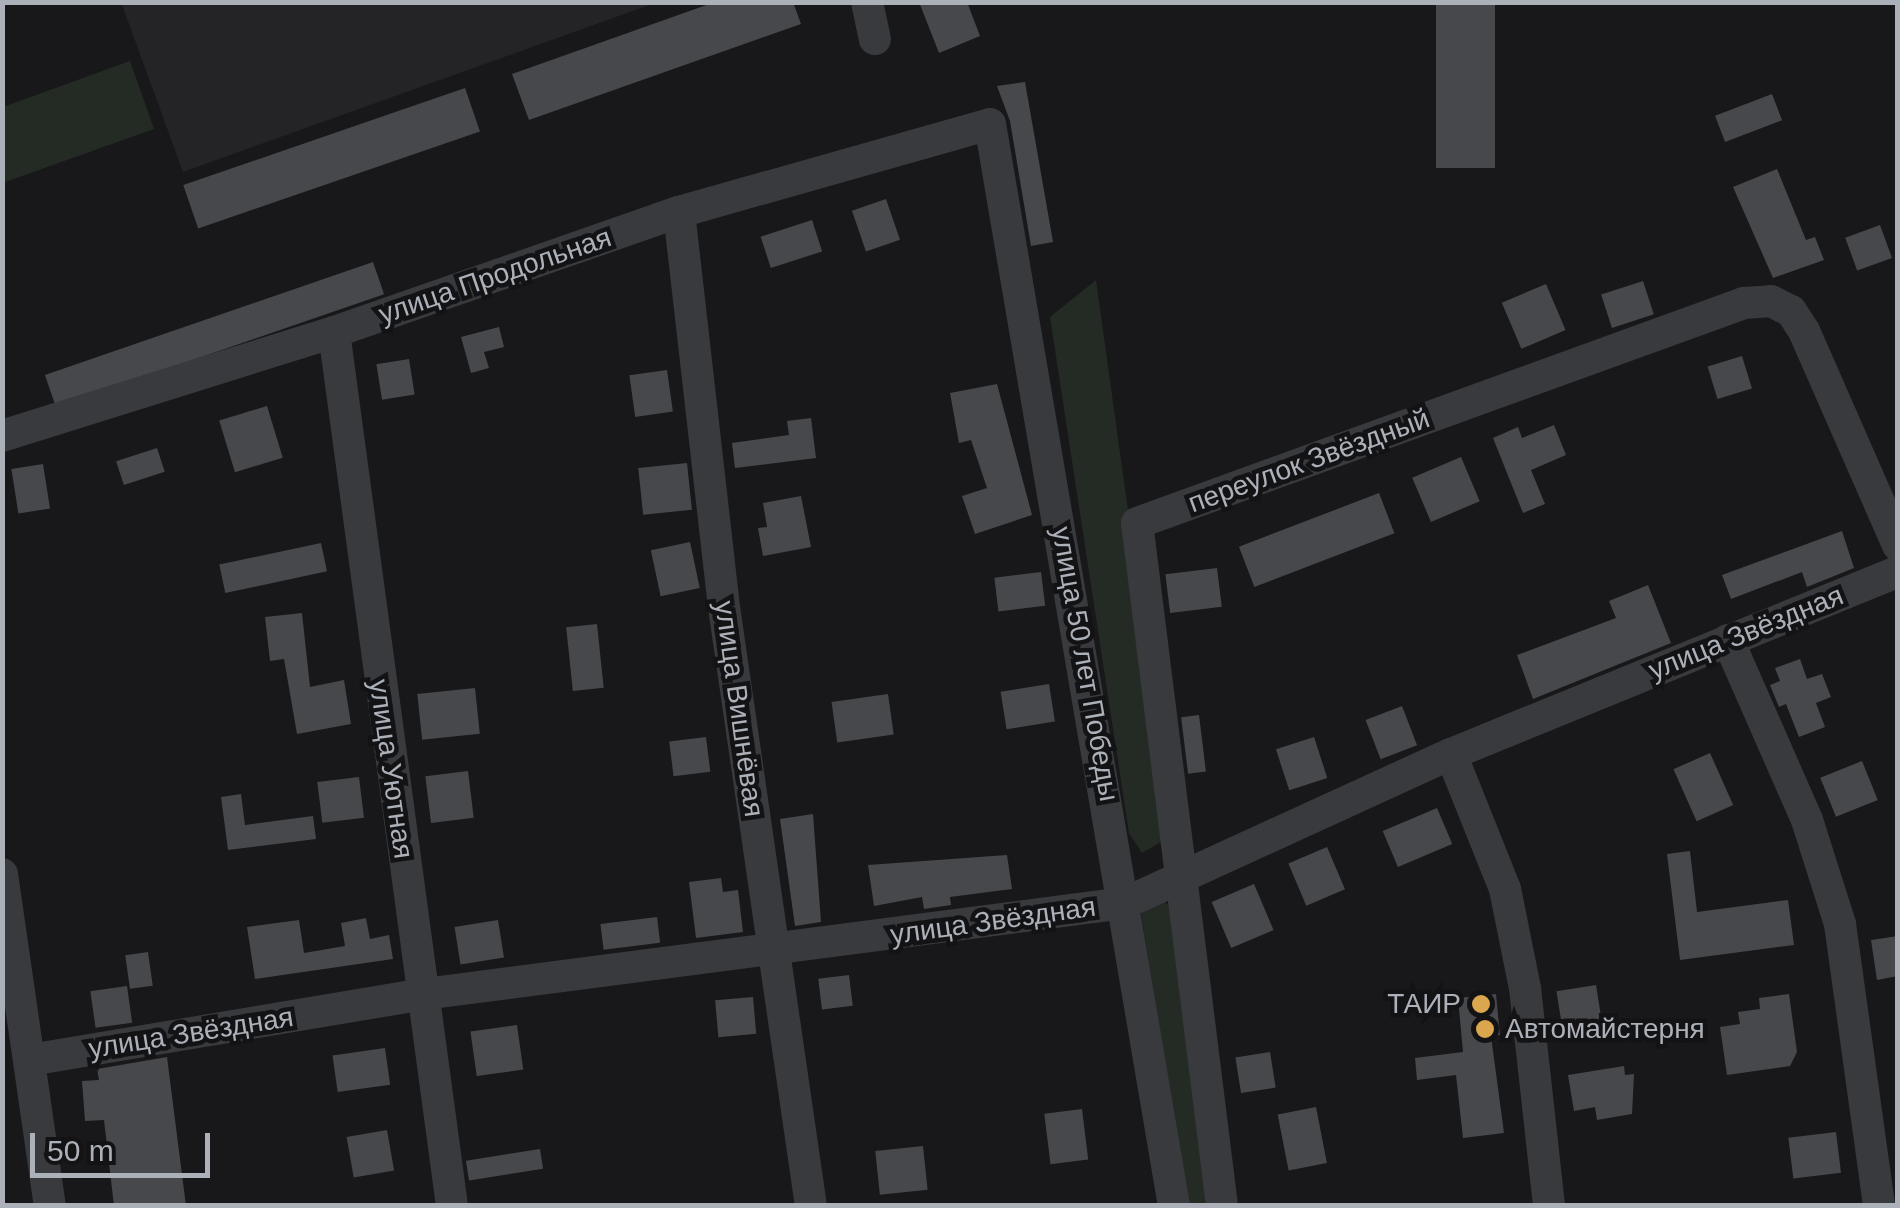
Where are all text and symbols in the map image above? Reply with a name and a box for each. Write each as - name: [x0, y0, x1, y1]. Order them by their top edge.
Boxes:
- street label: улица Продольная: [374, 220, 616, 332]
- street label: переулок Звёздный: [1184, 402, 1434, 520]
- street label: улица 50 лет Победы: [1044, 524, 1126, 804]
- street label: улица Звёздная: [1644, 579, 1848, 687]
- street label: улица Вишнёвая: [707, 599, 771, 819]
- street label: улица Уютная: [362, 677, 420, 861]
- street label: улица Звёздная: [888, 890, 1098, 952]
- place label: ТАИР: [1387, 987, 1461, 1021]
- marker: ТАИР: [1470, 993, 1492, 1015]
- street label: улица Звёздная: [86, 1000, 296, 1066]
- place label: Автомайстерня: [1505, 1012, 1705, 1046]
- marker: Автомайстерня: [1474, 1018, 1496, 1040]
- scale bar: [35, 1113, 215, 1175]
- text: 50 m: [47, 1134, 114, 1167]

